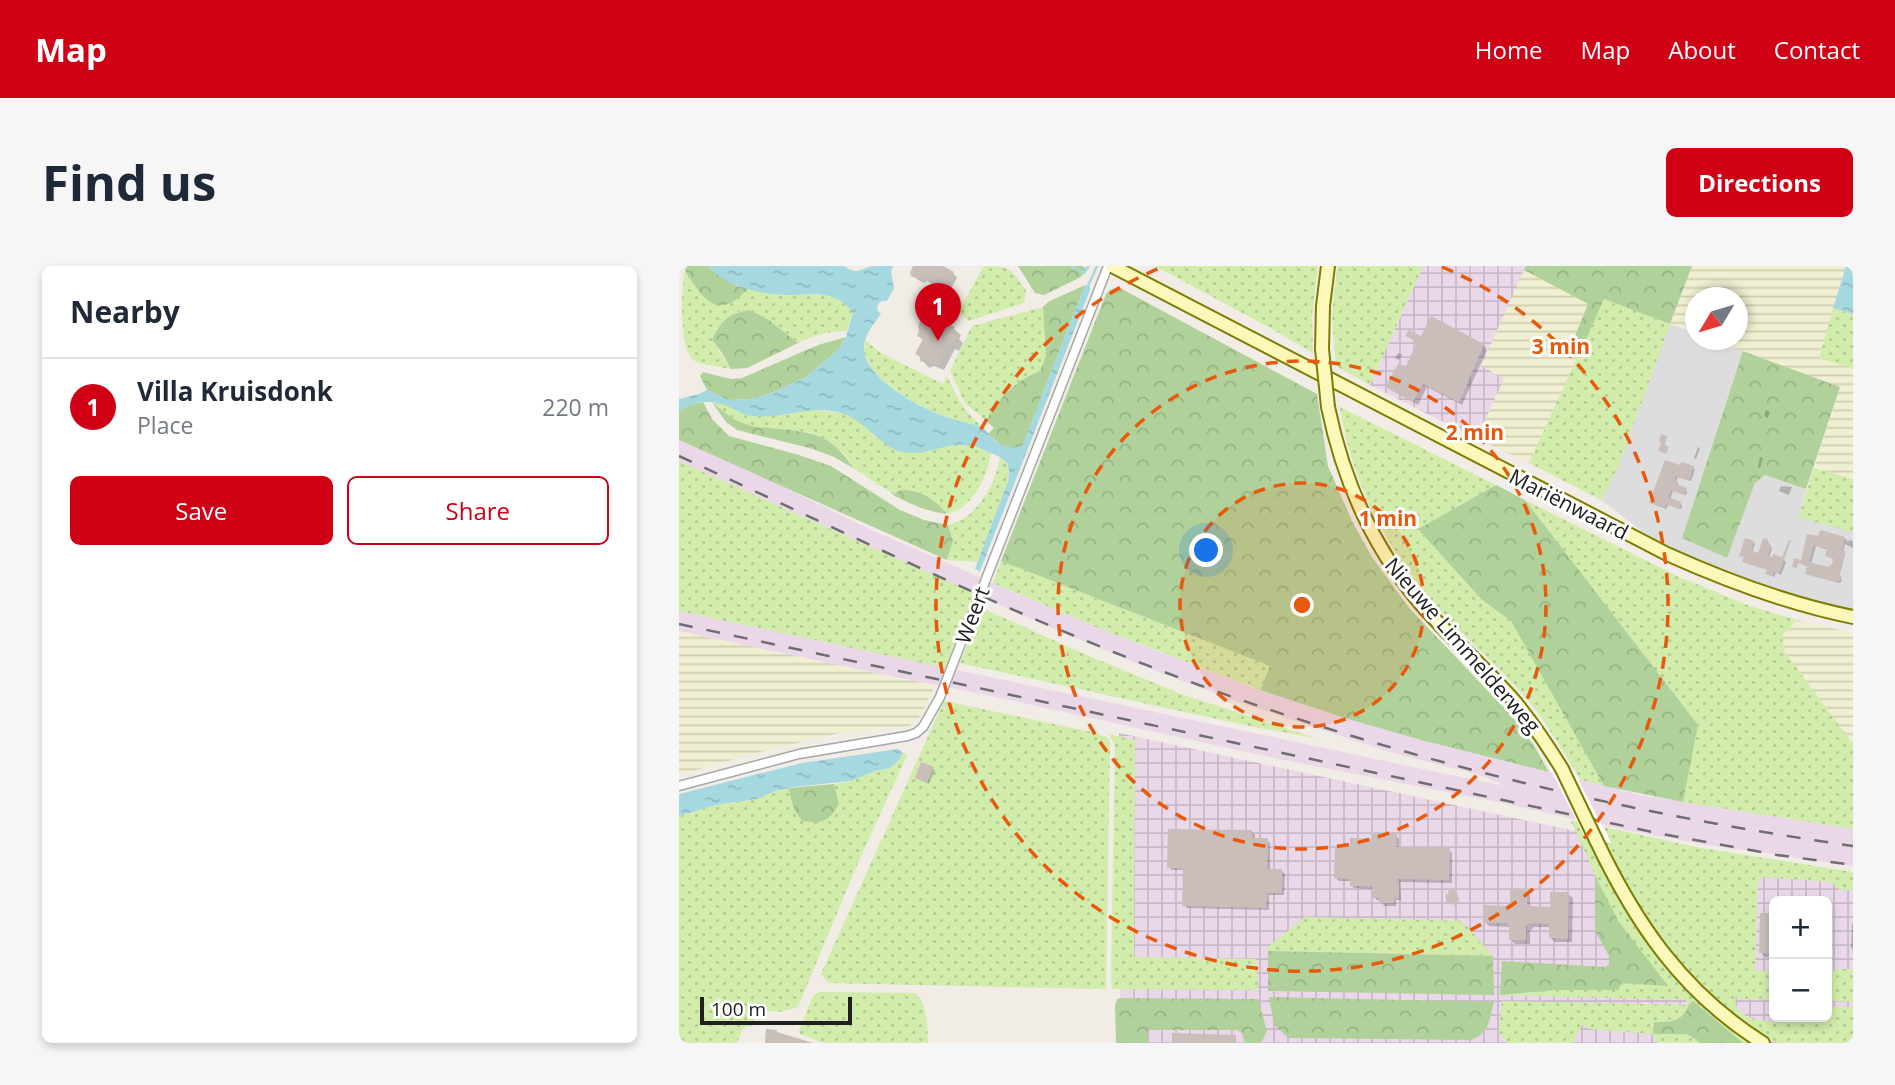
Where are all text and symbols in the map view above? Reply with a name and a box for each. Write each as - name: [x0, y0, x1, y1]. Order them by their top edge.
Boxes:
- text: Map: [35, 27, 107, 72]
- text: Home: [1475, 33, 1543, 66]
- text: Map: [1581, 33, 1630, 66]
- text: About: [1668, 33, 1736, 66]
- text: Contact: [1774, 33, 1860, 66]
- button: Directions: [1666, 148, 1853, 217]
- text: Find us: [42, 149, 216, 215]
- pin: 1: [915, 283, 961, 341]
- north arrow: [1685, 287, 1748, 350]
- text: Nearby: [70, 291, 180, 332]
- text: 3 min: [1532, 332, 1590, 360]
- text: Villa Kruisdonk: [137, 373, 333, 409]
- text: 1: [86, 391, 100, 423]
- text: 220 m: [542, 391, 609, 423]
- text: Place: [137, 409, 193, 441]
- text: 2 min: [1446, 418, 1504, 446]
- street label: Mariënwaard: [1505, 462, 1633, 546]
- button: Save: [70, 476, 333, 545]
- button: Share: [347, 476, 609, 545]
- text: 1 min: [1359, 504, 1417, 532]
- your location: [1189, 533, 1223, 567]
- street label: Nieuwe Limmelderweg: [1379, 551, 1547, 739]
- street label: Weert: [948, 582, 996, 648]
- centre of rings: [1290, 593, 1314, 617]
- map controls: [1769, 896, 1832, 1022]
- button: +: [1769, 896, 1832, 959]
- button: −: [1769, 959, 1832, 1022]
- scale bar: [700, 994, 852, 1026]
- text: 100 m: [711, 996, 766, 1022]

